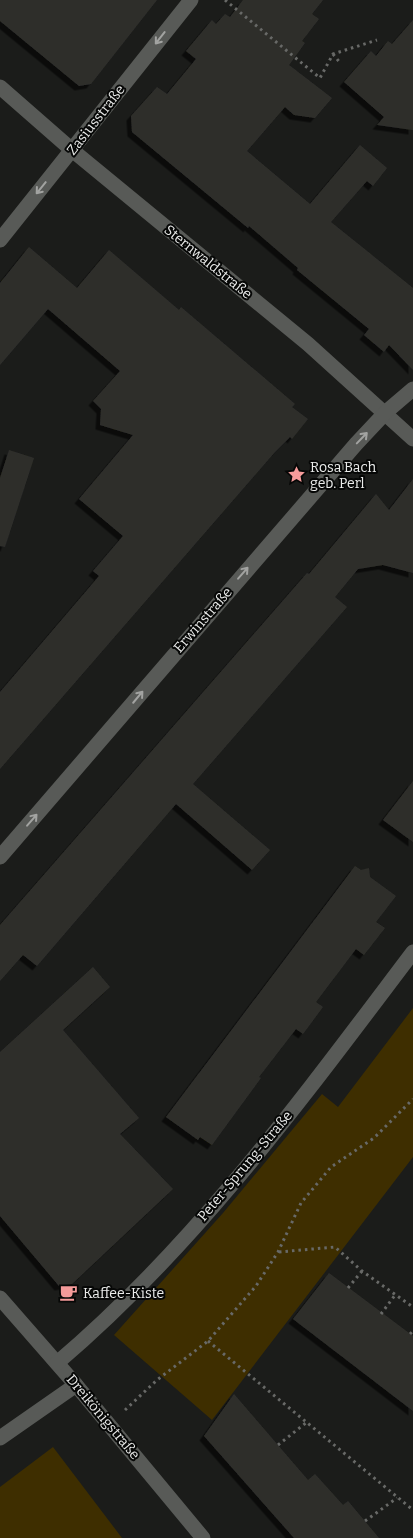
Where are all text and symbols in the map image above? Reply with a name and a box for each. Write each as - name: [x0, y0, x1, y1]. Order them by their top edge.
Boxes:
- one-way arrow: [155, 31, 166, 44]
- street label: Zasiusstraße: [63, 82, 129, 158]
- one-way arrow: [36, 181, 47, 194]
- street label: Sternwaldstraße: [161, 221, 255, 303]
- one-way arrow: [356, 431, 368, 444]
- place label: Rosa Bach geb. Perl: [310, 459, 376, 492]
- place icon: Rosa Bach geb. Perl: [286, 465, 306, 485]
- one-way arrow: [238, 567, 249, 580]
- street label: Erwinstraße: [170, 584, 236, 656]
- one-way arrow: [132, 690, 143, 703]
- one-way arrow: [26, 814, 38, 827]
- street label: Peter-Sprung-Straße: [194, 1108, 296, 1224]
- cafe icon: Kaffee-Kiste: [59, 1283, 79, 1303]
- place label: Kaffee-Kiste: [83, 1285, 164, 1302]
- street label: Dreikönigstraße: [63, 1371, 143, 1463]

